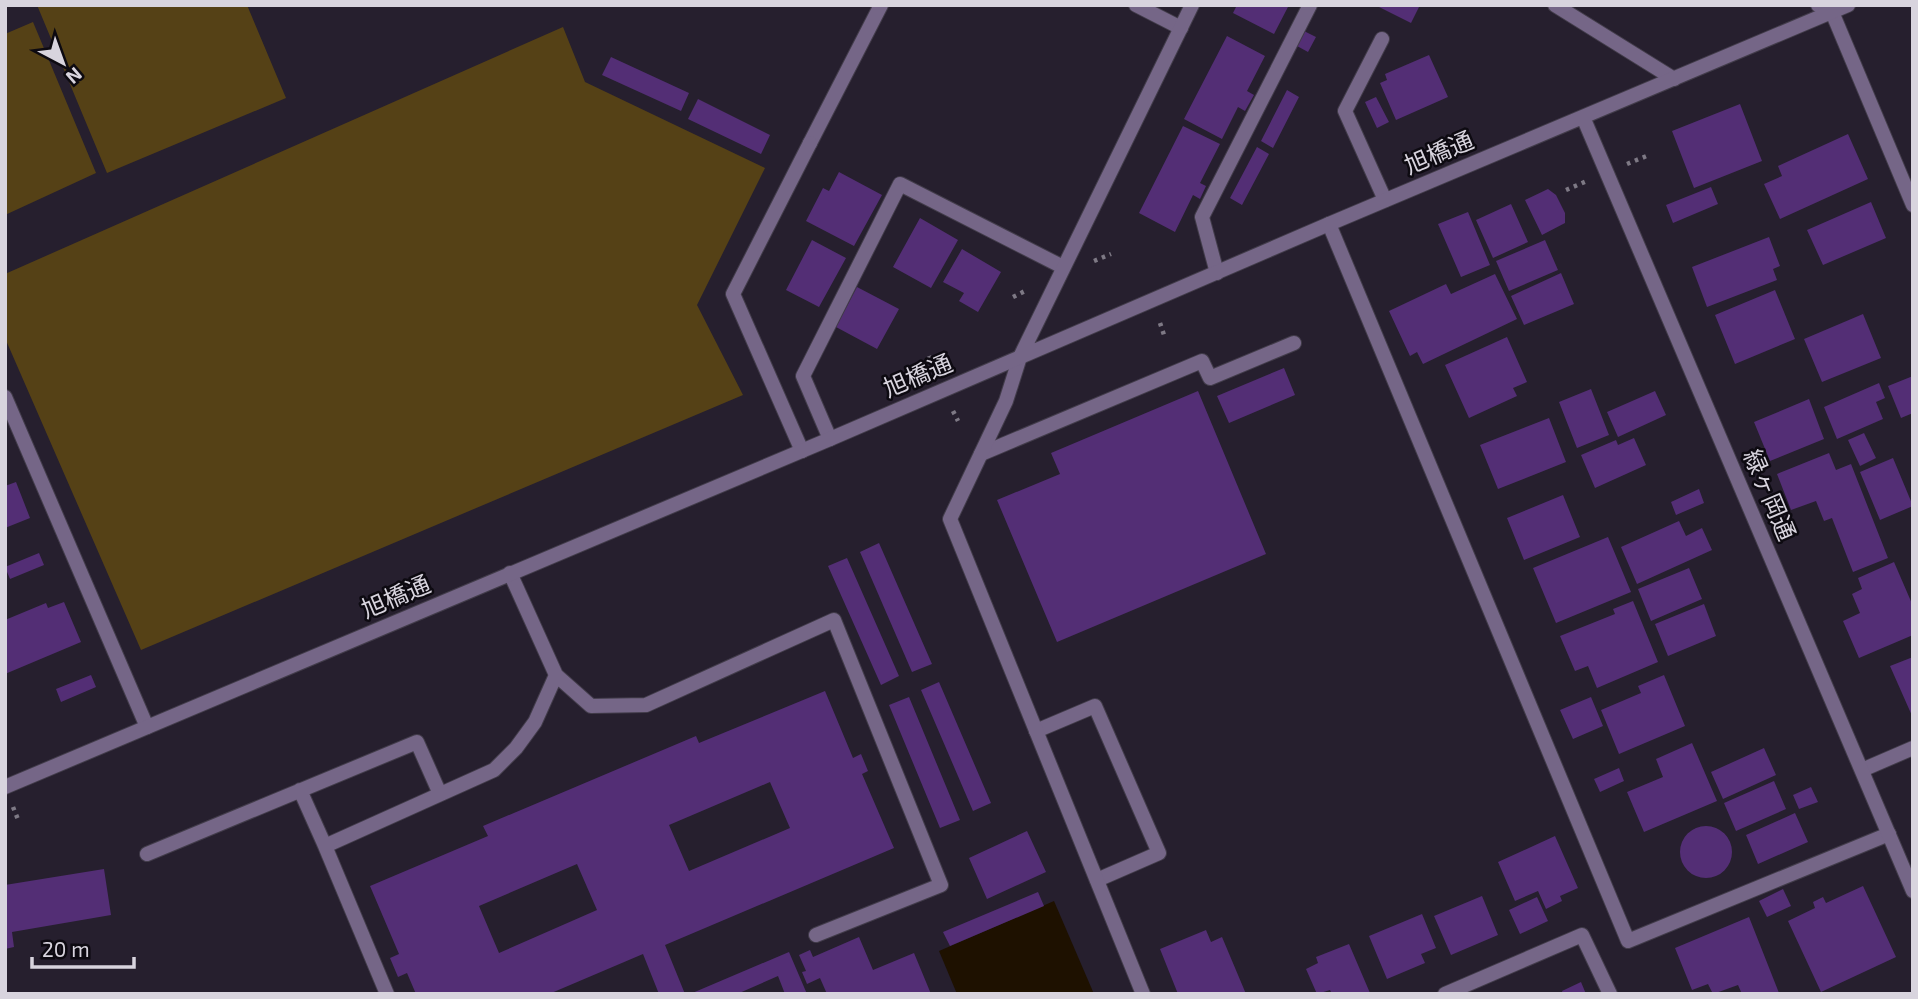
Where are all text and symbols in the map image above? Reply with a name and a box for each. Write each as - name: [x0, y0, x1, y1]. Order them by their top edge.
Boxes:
- north arrow: [28, 28, 98, 98]
- text: N: [62, 63, 87, 89]
- street label: 旭橋通: [1400, 124, 1477, 179]
- street label: 旭橋通: [879, 347, 956, 402]
- street label: 緑ヶ岡通: [1738, 445, 1802, 544]
- street label: 旭橋通: [357, 568, 434, 623]
- scale bar: [32, 926, 133, 970]
- text: 20 m: [42, 936, 90, 961]

